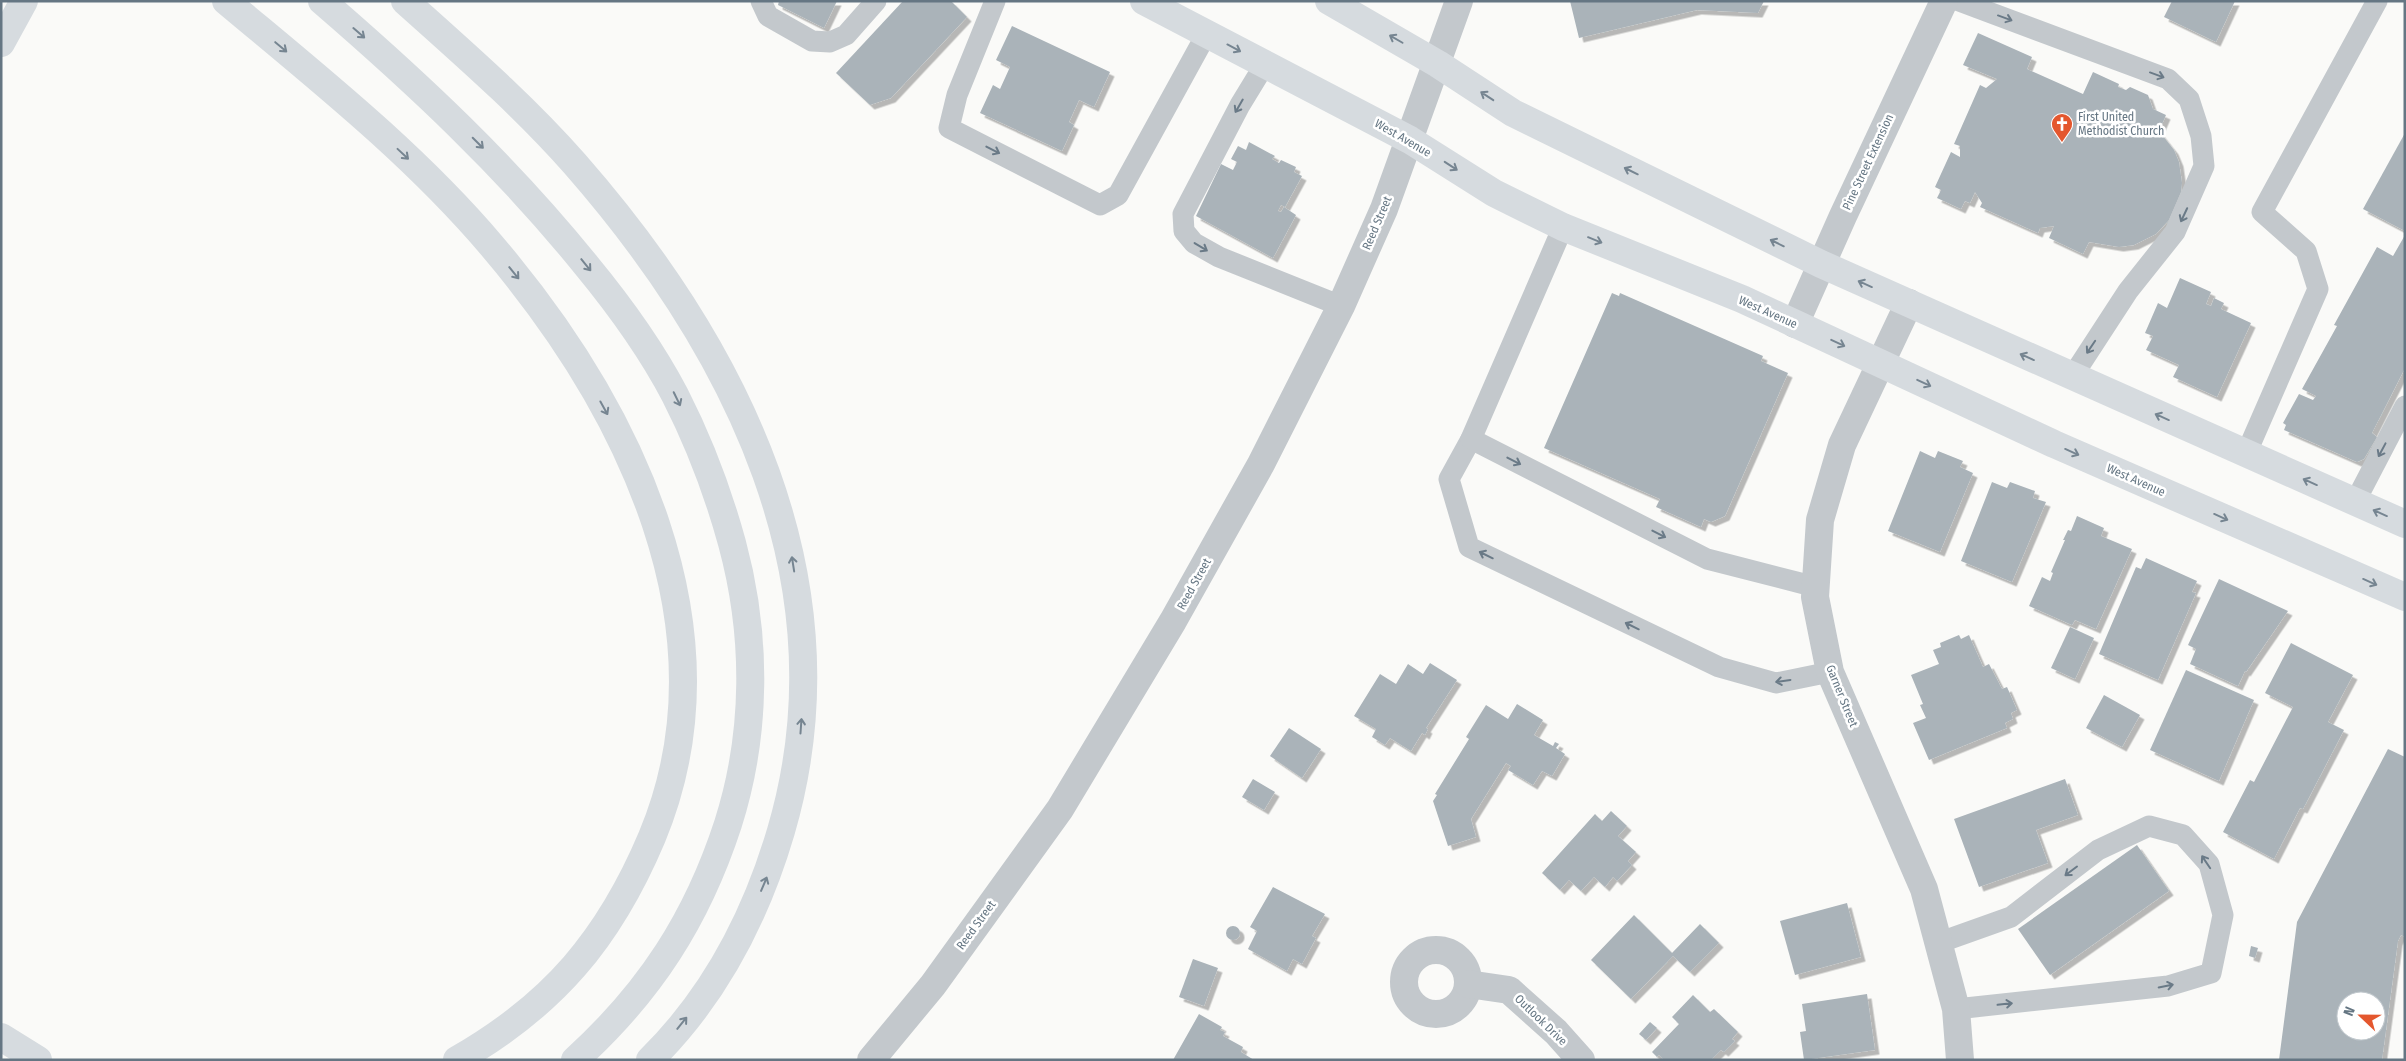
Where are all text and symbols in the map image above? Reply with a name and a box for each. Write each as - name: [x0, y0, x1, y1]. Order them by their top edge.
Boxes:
- one-way arrow: [1996, 14, 2012, 23]
- one-way arrow: [352, 27, 365, 38]
- one-way arrow: [1389, 34, 1403, 44]
- one-way arrow: [274, 42, 287, 53]
- one-way arrow: [1226, 44, 1241, 53]
- one-way arrow: [2149, 71, 2164, 80]
- one-way arrow: [1481, 91, 1495, 101]
- one-way arrow: [1234, 98, 1244, 112]
- place label: First United Methodist Church: [2078, 110, 2164, 138]
- street label: Pine Street Extension: [1840, 112, 1896, 212]
- church icon: First United Methodist Church: [2050, 112, 2074, 143]
- street label: West Avenue: [1372, 116, 1434, 160]
- one-way arrow: [472, 137, 484, 150]
- one-way arrow: [985, 145, 1000, 155]
- one-way arrow: [397, 148, 409, 160]
- one-way arrow: [1444, 161, 1458, 172]
- one-way arrow: [1624, 166, 1639, 175]
- street label: Reed Street: [1359, 194, 1395, 252]
- one-way arrow: [2179, 207, 2189, 222]
- one-way arrow: [1587, 236, 1603, 245]
- one-way arrow: [1770, 238, 1785, 247]
- one-way arrow: [1193, 242, 1207, 252]
- one-way arrow: [581, 258, 592, 271]
- one-way arrow: [509, 266, 520, 279]
- one-way arrow: [1858, 278, 1873, 288]
- street label: West Avenue: [1736, 293, 1800, 331]
- one-way arrow: [1830, 339, 1845, 349]
- one-way arrow: [2086, 340, 2096, 354]
- one-way arrow: [2020, 351, 2035, 361]
- one-way arrow: [1916, 379, 1931, 389]
- one-way arrow: [672, 391, 682, 406]
- one-way arrow: [599, 400, 609, 415]
- one-way arrow: [2155, 411, 2170, 421]
- one-way arrow: [2377, 442, 2387, 457]
- one-way arrow: [2064, 447, 2079, 457]
- one-way arrow: [1506, 457, 1521, 466]
- street label: West Avenue: [2104, 461, 2168, 499]
- one-way arrow: [2303, 477, 2318, 487]
- one-way arrow: [2373, 507, 2388, 517]
- one-way arrow: [2213, 512, 2228, 522]
- one-way arrow: [1651, 530, 1666, 539]
- one-way arrow: [1478, 550, 1493, 560]
- street label: Reed Street: [1174, 556, 1214, 612]
- one-way arrow: [787, 557, 797, 573]
- one-way arrow: [2362, 577, 2377, 587]
- one-way arrow: [1625, 621, 1640, 630]
- street label: Garner Street: [1823, 663, 1861, 729]
- one-way arrow: [1775, 677, 1791, 687]
- one-way arrow: [796, 718, 806, 734]
- one-way arrow: [2201, 855, 2212, 869]
- one-way arrow: [2065, 866, 2078, 877]
- one-way arrow: [759, 877, 769, 892]
- street label: Reed Street: [954, 898, 998, 952]
- one-way arrow: [2158, 980, 2174, 990]
- north arrow: [2336, 991, 2386, 1041]
- street label: Outlook Drive: [1512, 992, 1570, 1048]
- one-way arrow: [1996, 999, 2012, 1009]
- text: N: [2340, 1004, 2359, 1018]
- one-way arrow: [677, 1017, 688, 1030]

